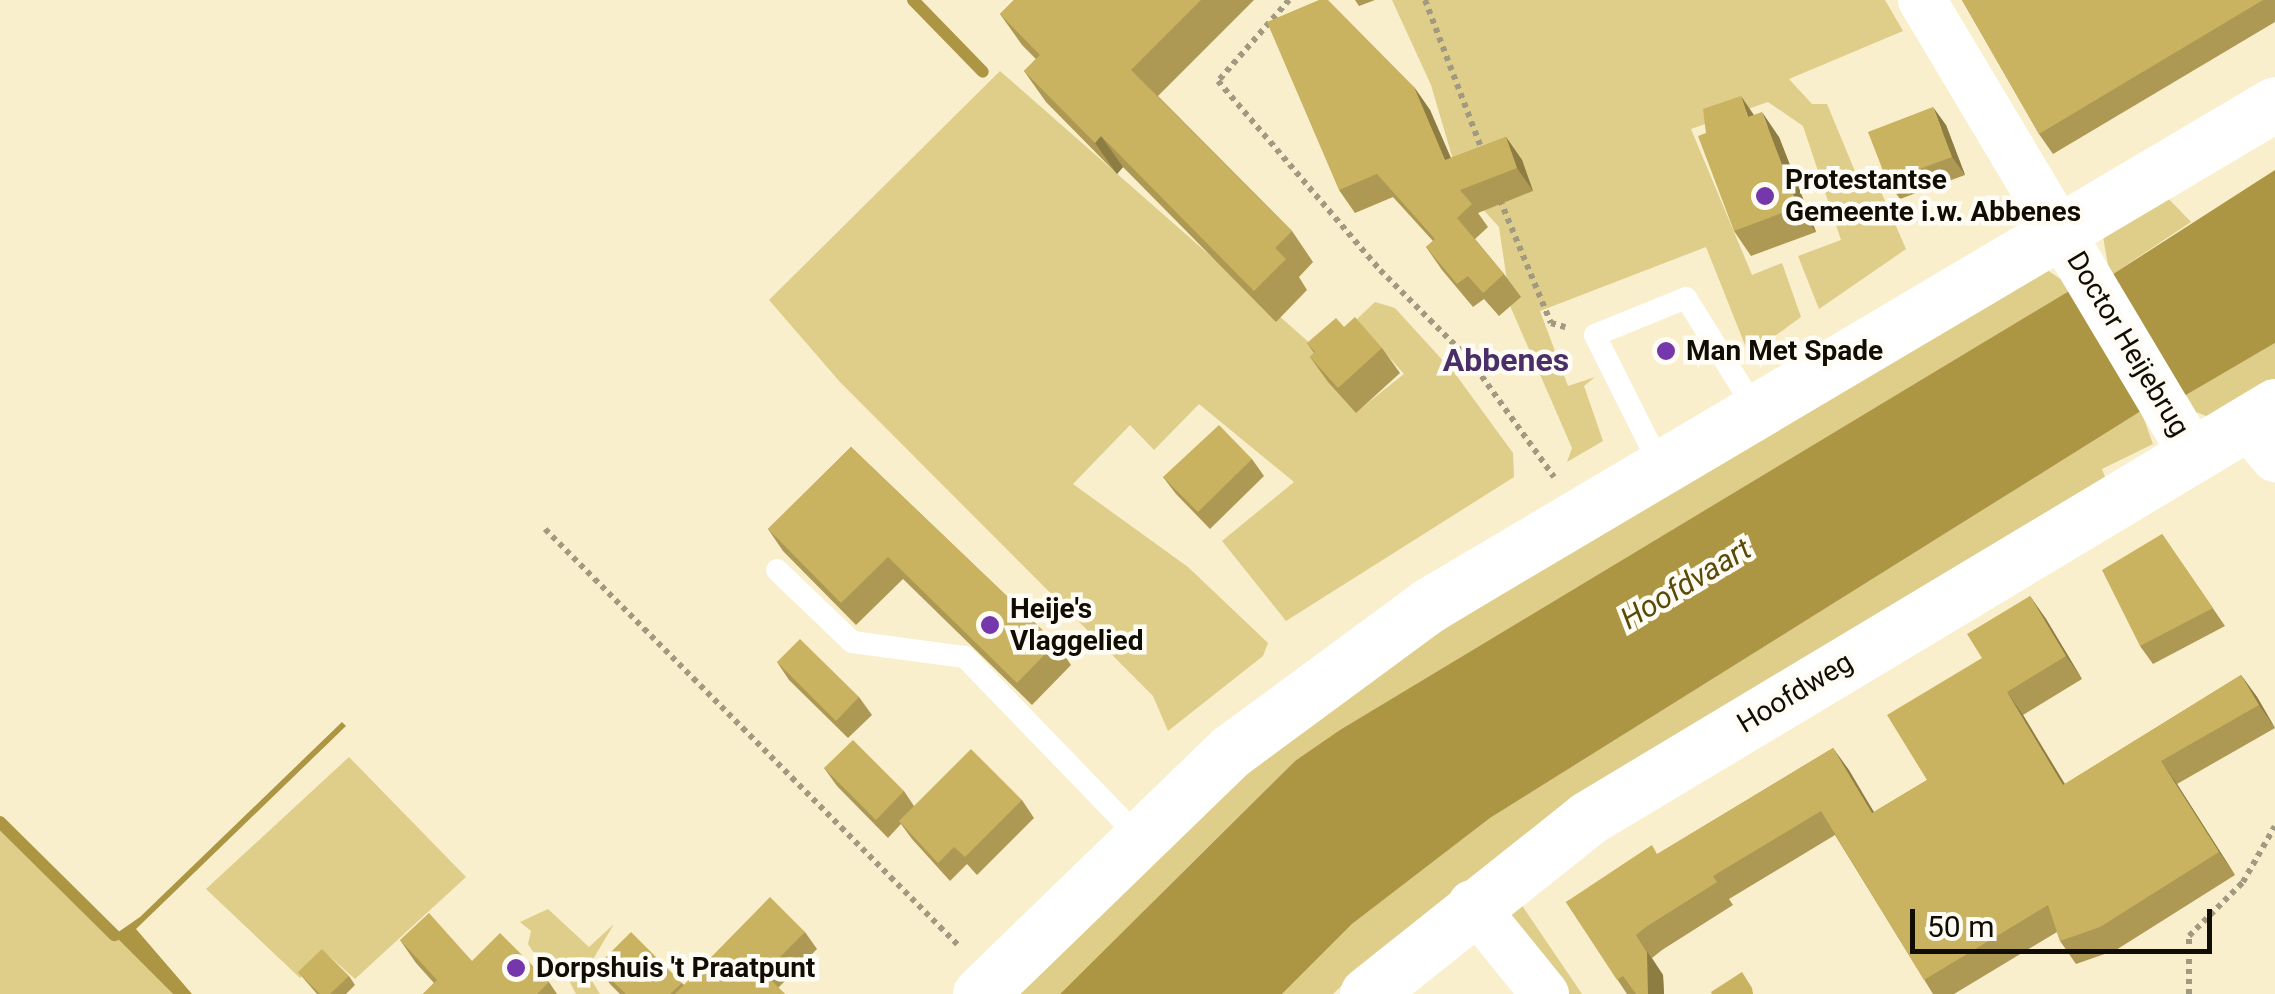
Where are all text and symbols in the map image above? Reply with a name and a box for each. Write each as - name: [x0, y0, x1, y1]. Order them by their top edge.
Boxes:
- place label: Protestantse Gemeente i.w. Abbenes: [1785, 163, 2081, 229]
- marker: Protestantse Gemeente i.w. Abbenes: [1754, 185, 1776, 207]
- street label: Doctor Heijebrug: [2060, 245, 2196, 443]
- place label: Man Met Spade: [1686, 334, 1883, 368]
- marker: Man Met Spade: [1655, 340, 1677, 362]
- district label: Abbenes: [1443, 341, 1569, 379]
- water label: Hoofdvaart: [1614, 531, 1758, 637]
- place label: Heije's Vlaggelied: [1010, 592, 1144, 658]
- marker: Heije's Vlaggelied: [979, 614, 1001, 636]
- street label: Hoofdweg: [1731, 645, 1859, 741]
- scale bar: [1915, 889, 2218, 951]
- text: 50 m: [1927, 909, 1994, 944]
- place label: Dorpshuis 't Praatpunt: [536, 951, 815, 985]
- marker: Dorpshuis 't Praatpunt: [505, 957, 527, 979]

